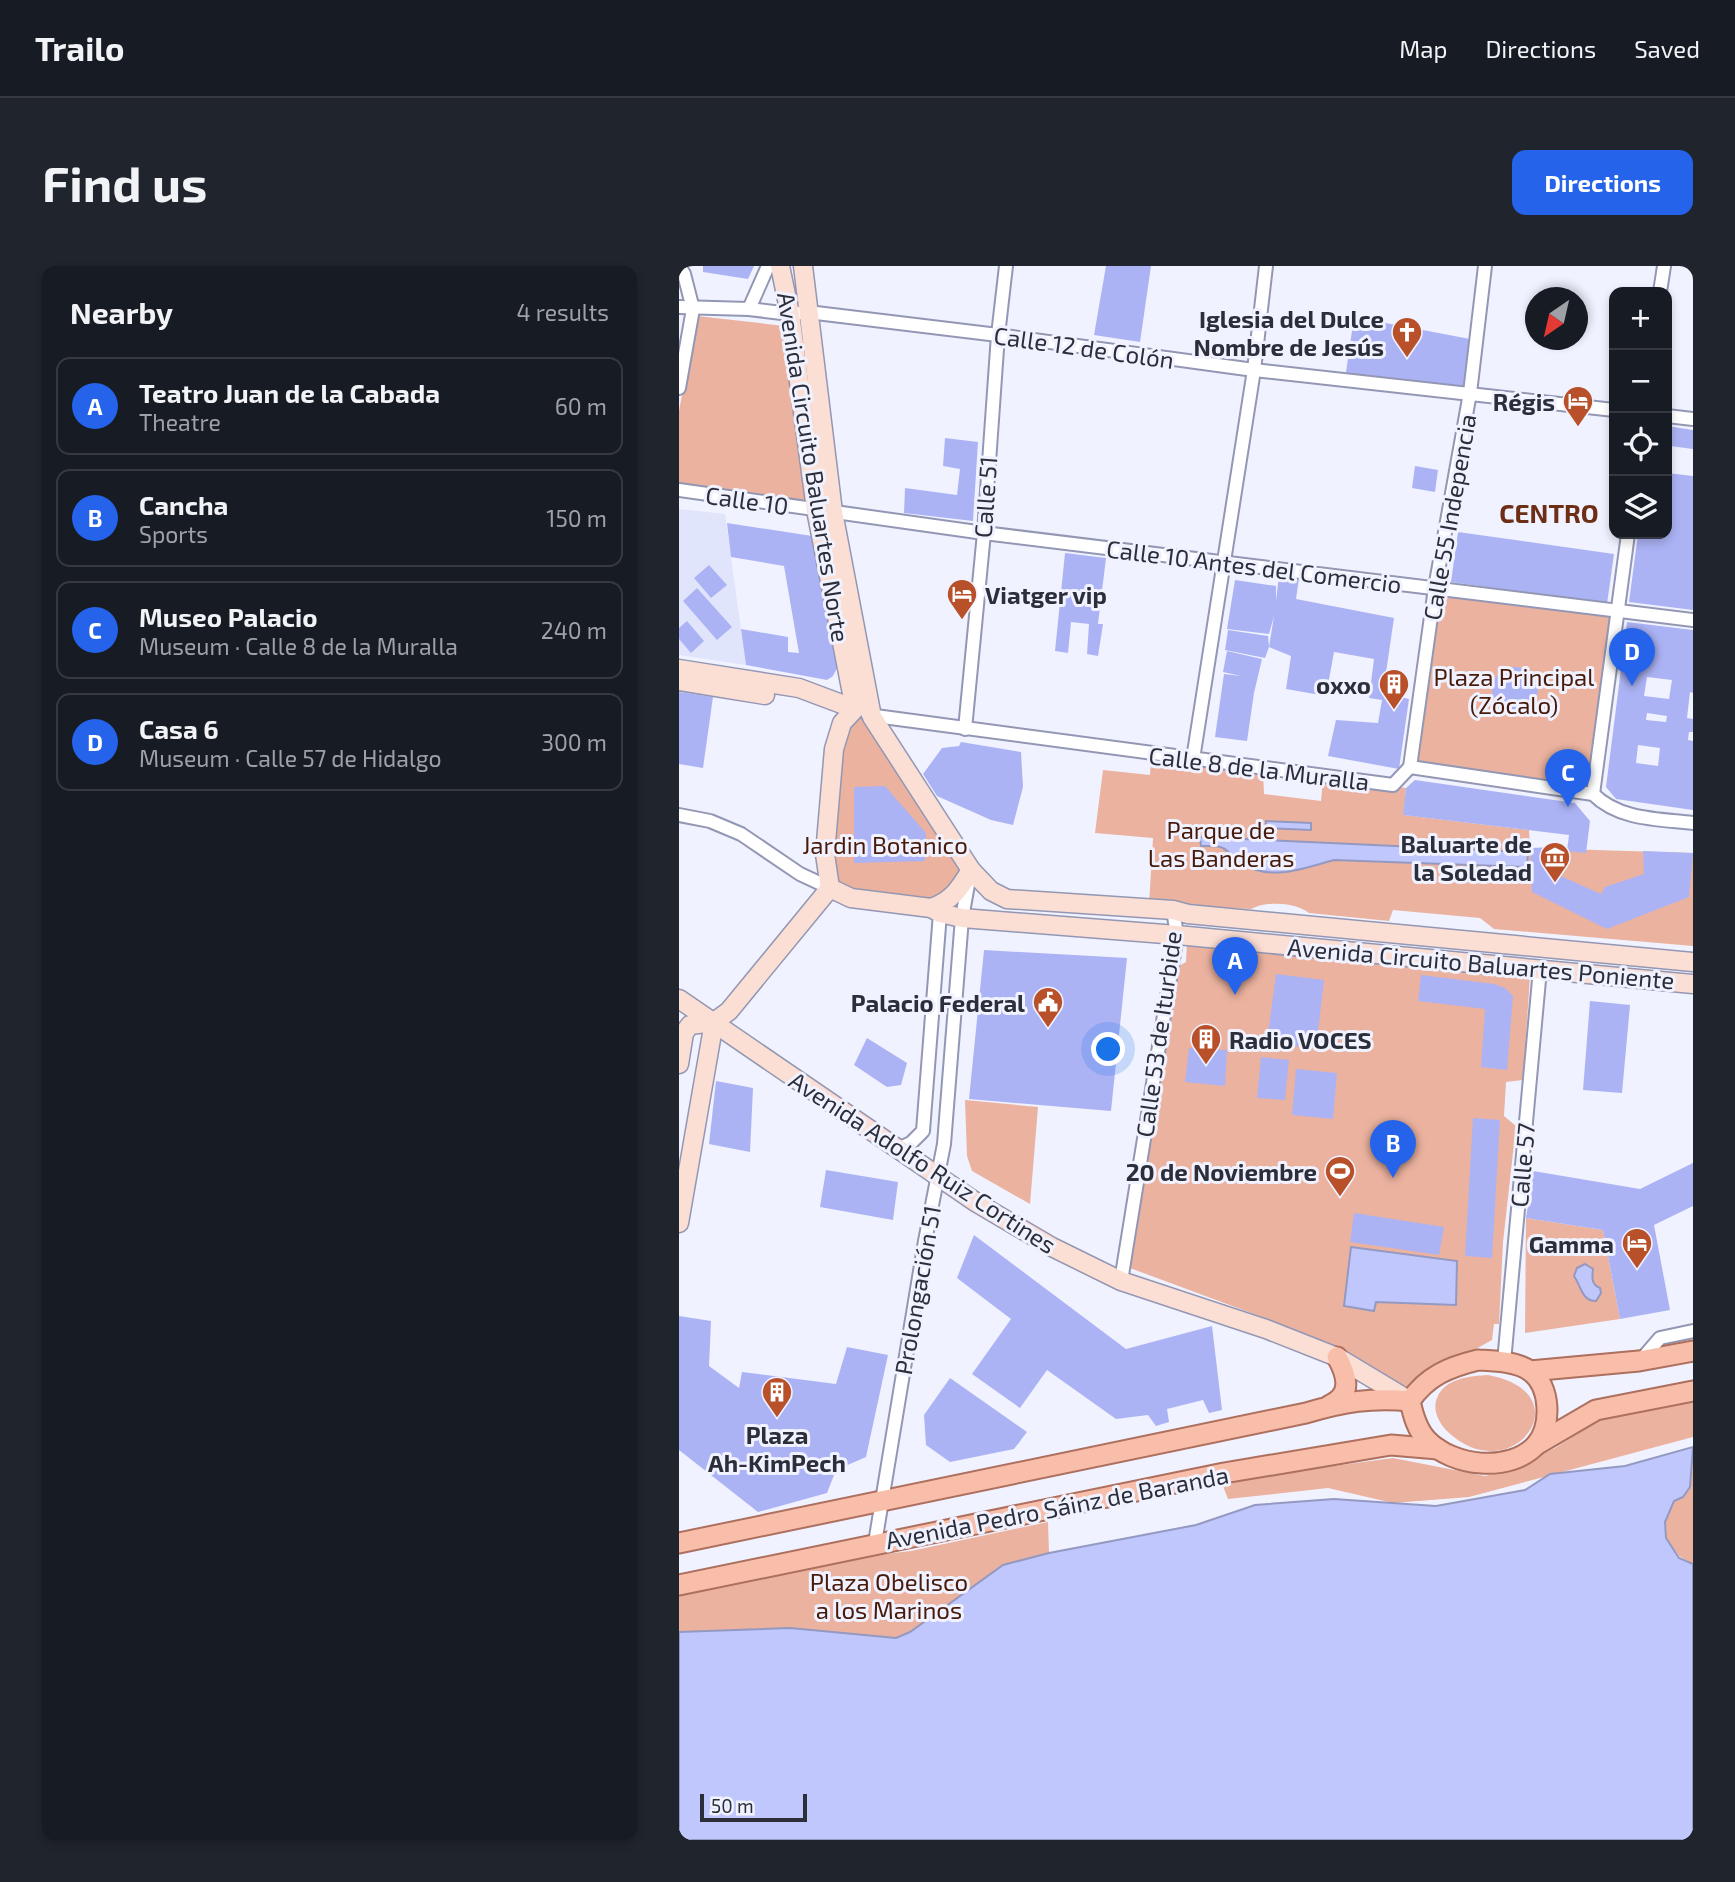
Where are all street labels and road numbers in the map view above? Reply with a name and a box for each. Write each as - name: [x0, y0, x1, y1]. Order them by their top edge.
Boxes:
- street label: Avenida Circuito Baluartes Norte: [772, 290, 856, 644]
- street label: Calle 12 de Colón: [992, 320, 1176, 374]
- street label: Calle 55 Indepencia: [1417, 412, 1481, 622]
- street label: Calle 51: [968, 455, 1002, 539]
- street label: Calle 10: [704, 480, 790, 520]
- street label: Calle 10 Antes del Comercio: [1105, 534, 1403, 598]
- street label: Calle 8 de la Muralla: [1147, 740, 1371, 796]
- street label: Calle 53 de Iturbide: [1129, 929, 1187, 1139]
- street label: Avenida Circuito Baluartes Poniente: [1286, 932, 1676, 994]
- street label: Avenida Adolfo Ruiz Cortines: [784, 1065, 1062, 1259]
- street label: Calle 57: [1504, 1122, 1540, 1208]
- street label: Prolongación 51: [888, 1203, 946, 1377]
- street label: Avenida Pedro Sáinz de Baranda: [883, 1459, 1231, 1555]

